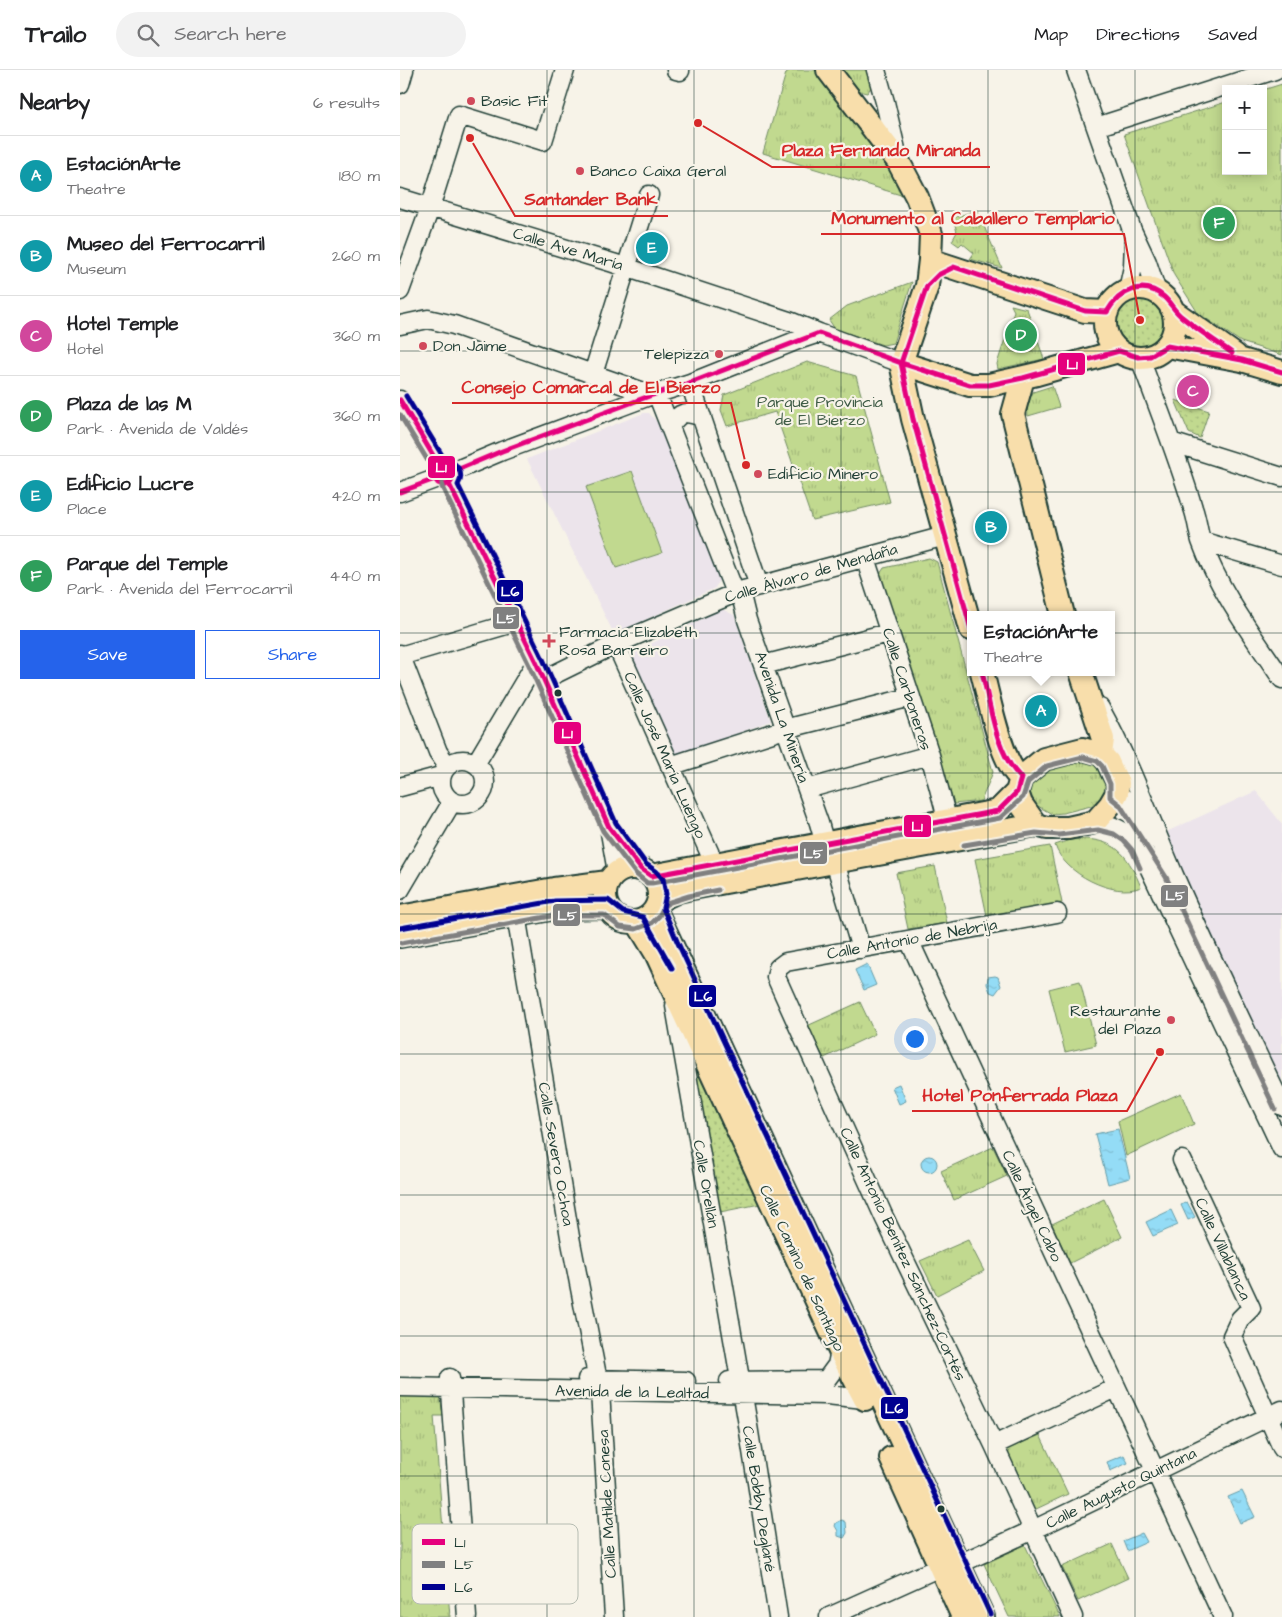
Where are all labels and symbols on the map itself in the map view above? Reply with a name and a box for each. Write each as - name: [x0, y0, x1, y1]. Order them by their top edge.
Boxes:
- place label: Basic Fit: [481, 90, 548, 112]
- marker: Basic Fit: [465, 95, 477, 107]
- callout: Plaza Fernando Miranda: [772, 134, 990, 167]
- text: Plaza Fernando Miranda: [782, 138, 981, 163]
- place label: Banco Caixa Geral: [590, 160, 726, 182]
- marker: Banco Caixa Geral: [574, 165, 586, 177]
- callout: Santander Bank: [515, 183, 668, 216]
- text: Santander Bank: [523, 187, 659, 212]
- callout: Monumento al Caballero Templario: [821, 201, 1124, 234]
- pin: F: [1203, 204, 1235, 242]
- text: Monumento al Caballero Templario: [831, 206, 1116, 231]
- street label: Calle Ave María: [510, 222, 626, 276]
- pin: E: [636, 229, 668, 267]
- pin: D: [1005, 316, 1037, 354]
- place label: Don Jaime: [433, 335, 507, 357]
- marker: Don Jaime: [417, 340, 429, 352]
- place label: Telepizza: [644, 343, 709, 365]
- marker: Telepizza: [713, 348, 725, 360]
- line badge: L1: [1057, 352, 1086, 376]
- text: L1: [1066, 355, 1078, 375]
- callout: Consejo Comarcal de El Bierzo: [452, 370, 731, 403]
- pin: C: [1177, 372, 1209, 410]
- text: Consejo Comarcal de El Bierzo: [462, 375, 721, 400]
- park label: Parque Provincia de El Bierzo: [757, 391, 883, 431]
- line badge: L1: [427, 455, 456, 479]
- text: L1: [435, 458, 447, 478]
- place label: Edificio Minero: [768, 463, 878, 485]
- marker: Edificio Minero: [752, 468, 764, 480]
- pin: B: [975, 508, 1007, 546]
- street label: Calle Álvaro de Mendaña: [722, 538, 900, 608]
- line badge: L6: [496, 579, 524, 603]
- text: L6: [501, 582, 519, 602]
- line badge: L5: [492, 606, 520, 630]
- text: L5: [496, 609, 517, 629]
- place label: Farmacia Elizabeth Rosa Barreiro: [559, 621, 697, 661]
- street label: Calle Carboneras: [877, 625, 937, 753]
- marker: Farmacia Elizabeth Rosa Barreiro: [543, 635, 555, 647]
- street label: Avenida La Minería: [749, 648, 815, 786]
- street label: Calle José María Luengo: [617, 668, 712, 842]
- unlabelled marker: [553, 688, 563, 698]
- pin: A: [1025, 692, 1057, 730]
- line badge: L1: [553, 721, 582, 745]
- text: L1: [561, 724, 573, 744]
- line badge: L1: [903, 814, 932, 838]
- text: L1: [911, 817, 923, 837]
- line badge: L5: [799, 841, 828, 865]
- text: L5: [803, 844, 824, 864]
- line badge: L5: [1160, 884, 1189, 908]
- text: L5: [1165, 886, 1186, 906]
- line badge: L5: [552, 903, 581, 927]
- text: L5: [557, 906, 578, 926]
- street label: Calle Antonio de Nebrija: [825, 913, 999, 965]
- line badge: L6: [688, 984, 717, 1008]
- text: L6: [694, 987, 712, 1007]
- place label: Restaurante del Plaza: [1070, 1000, 1161, 1040]
- marker: Restaurante del Plaza: [1165, 1014, 1177, 1026]
- your location: [902, 1026, 928, 1052]
- callout: Hotel Ponferrada Plaza: [912, 1078, 1127, 1111]
- street label: Calle Severo Ochoa: [533, 1080, 579, 1228]
- text: Hotel Ponferrada Plaza: [922, 1083, 1118, 1108]
- street label: Calle Antonio Benítez Sánchez-Cortés: [834, 1124, 972, 1384]
- street label: Calle Orellán: [687, 1138, 725, 1230]
- street label: Calle Ángel Cabo: [996, 1146, 1068, 1266]
- street label: Calle Camino de Santiago: [753, 1181, 850, 1355]
- street label: Calle Villablanca: [1190, 1194, 1256, 1304]
- street label: Avenida de la Lealtad: [555, 1380, 709, 1404]
- line badge: L6: [880, 1396, 909, 1420]
- text: L6: [885, 1399, 903, 1419]
- street label: Calle Bobby Deglané: [736, 1424, 781, 1574]
- street label: Calle Matilde Conesa: [592, 1429, 622, 1579]
- street label: Calle Augusto Quintana: [1042, 1442, 1200, 1535]
- unlabelled marker: [936, 1504, 946, 1514]
- legend: [412, 1524, 578, 1604]
- text: L1: [454, 1533, 466, 1553]
- text: L5: [454, 1555, 474, 1575]
- text: L6: [454, 1578, 473, 1598]

